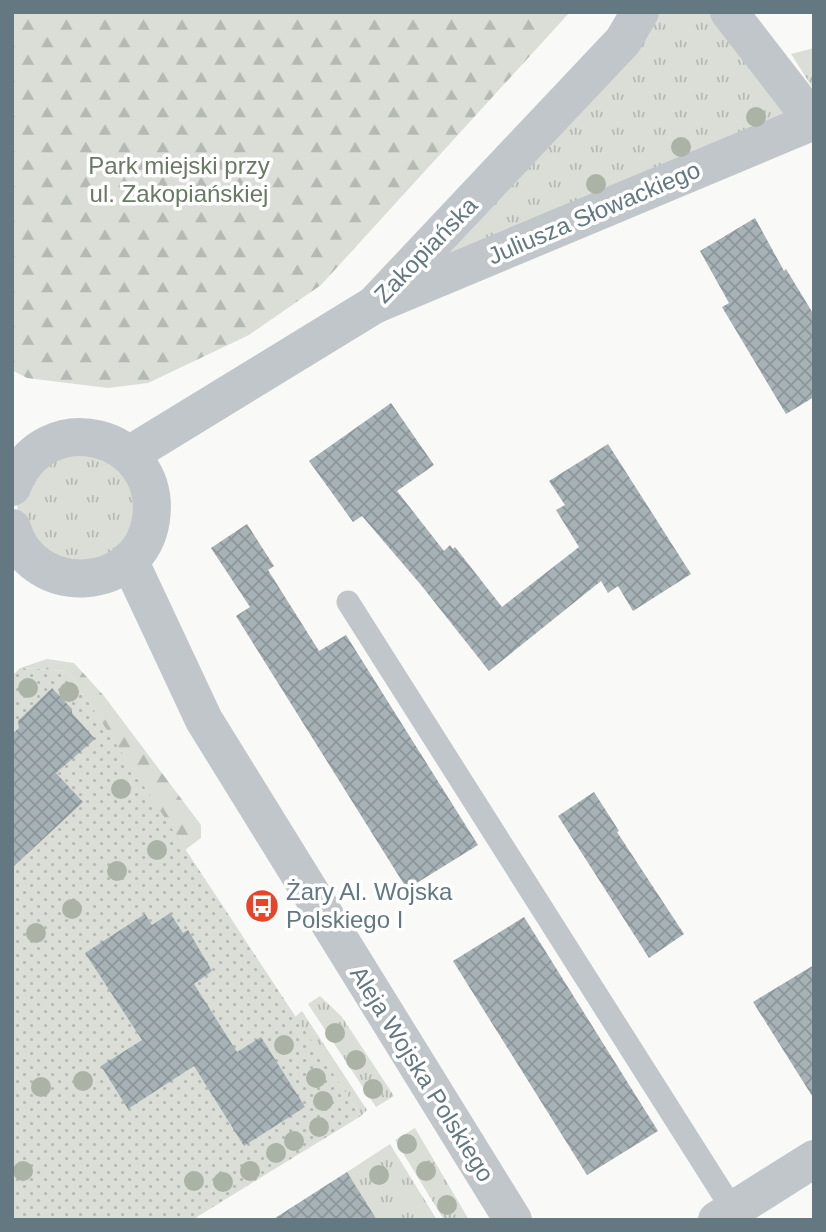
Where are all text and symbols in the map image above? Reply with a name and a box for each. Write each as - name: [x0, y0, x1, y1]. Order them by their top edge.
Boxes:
- park label: Park miejski przy ul. Zakopiańskiej: [88, 152, 270, 207]
- street label: Juliusza Słowackiego: [484, 156, 704, 270]
- street label: Zakopiańska: [369, 191, 483, 308]
- place label: Żary Al. Wojska Polskiego I: [286, 878, 453, 933]
- bus stop icon: Żary Al. Wojska Polskiego I: [243, 887, 281, 925]
- street label: Aleja Wojska Polskiego: [345, 961, 500, 1186]

